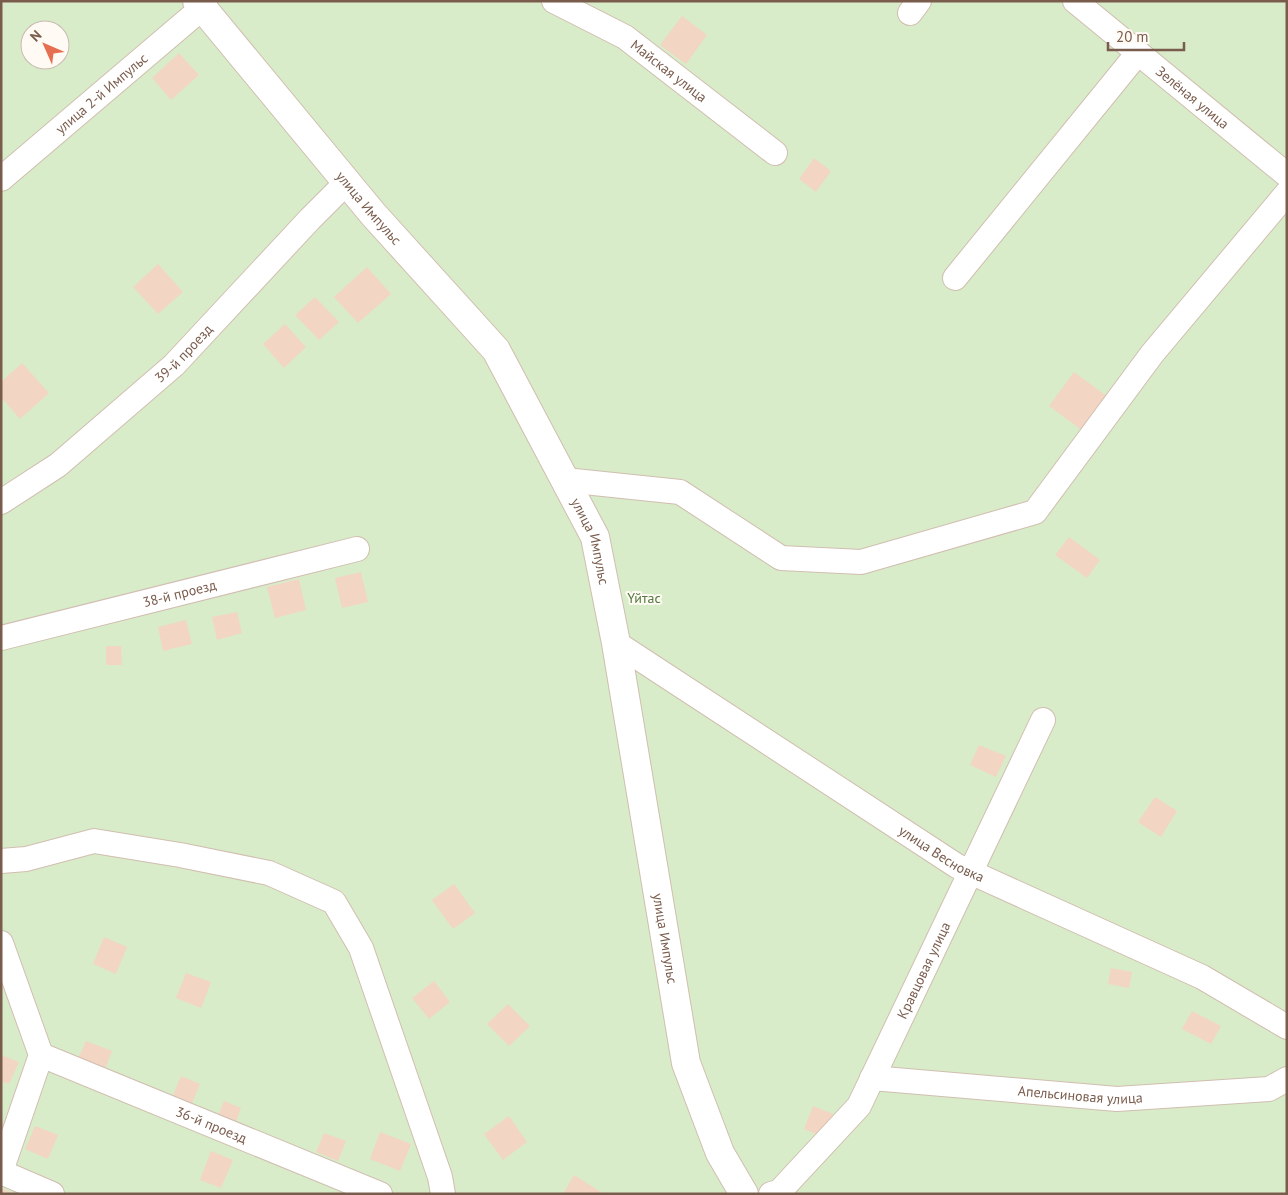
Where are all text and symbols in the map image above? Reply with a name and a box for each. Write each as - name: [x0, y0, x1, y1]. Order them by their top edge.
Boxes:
- north arrow: [20, 20, 70, 70]
- scale bar: [1108, 20, 1184, 52]
- text: N: [26, 26, 45, 45]
- text: 20 m: [1116, 27, 1149, 46]
- street label: Майская улица: [627, 36, 711, 106]
- street label: улица 2-й Импульс: [52, 49, 151, 138]
- street label: Зелёная улица: [1152, 62, 1233, 133]
- street label: улица Импульс: [332, 167, 405, 249]
- street label: 39-й проезд: [151, 320, 217, 387]
- street label: улица Импульс: [567, 495, 613, 586]
- street label: 38-й проезд: [141, 575, 219, 611]
- park label: Үйтас: [627, 589, 661, 607]
- street label: улица Весновка: [895, 821, 987, 886]
- street label: улица Импульс: [649, 892, 682, 985]
- street label: Кравцовая улица: [893, 919, 954, 1022]
- street label: Апельсиновая улица: [1017, 1082, 1143, 1108]
- street label: 36-й проезд: [173, 1102, 250, 1148]

